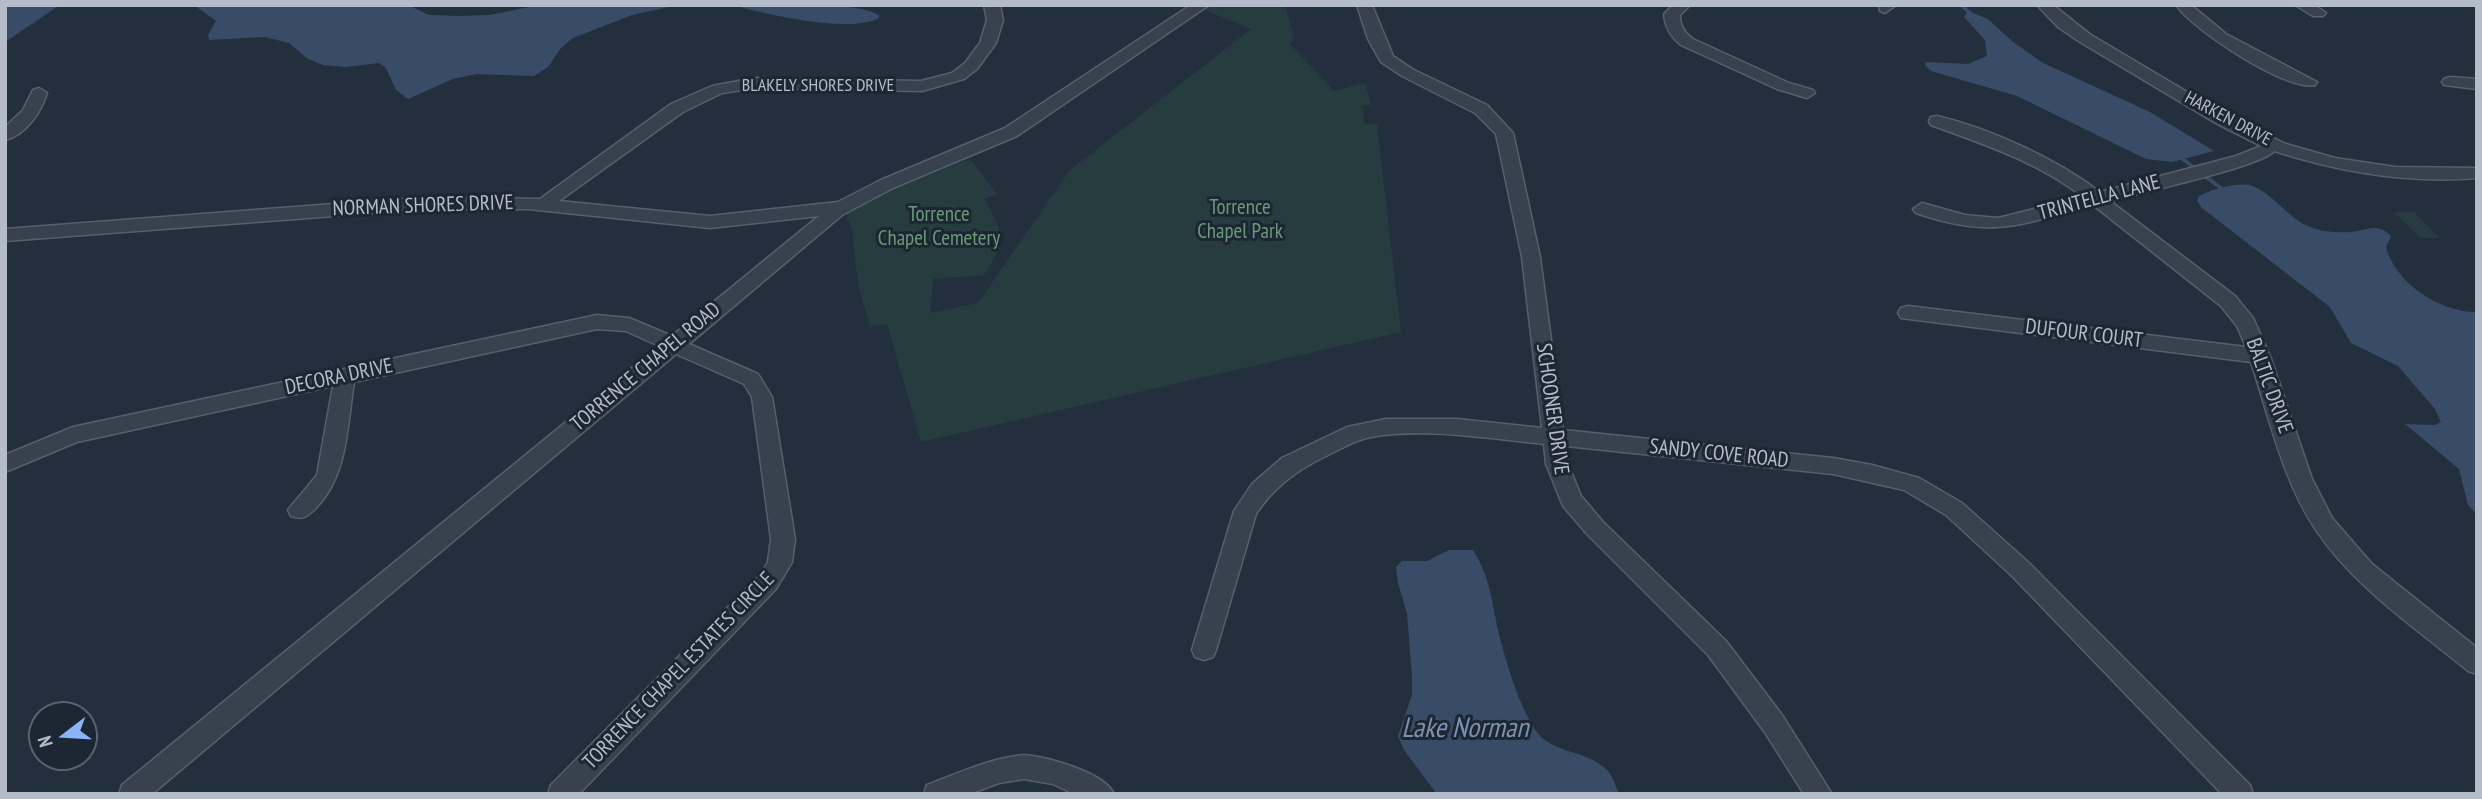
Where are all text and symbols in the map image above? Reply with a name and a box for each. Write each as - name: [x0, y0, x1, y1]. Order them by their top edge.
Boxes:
- street label: BLAKELY SHORES DRIVE: [742, 75, 894, 97]
- street label: HARKEN DRIVE: [2181, 87, 2275, 151]
- street label: TRINTELLA LANE: [2035, 170, 2163, 226]
- street label: NORMAN SHORES DRIVE: [332, 190, 514, 222]
- park label: Torrence Chapel Park: [1197, 195, 1283, 245]
- park label: Torrence Chapel Cemetery: [878, 202, 1000, 252]
- street label: TORRENCE CHAPEL ROAD: [566, 297, 726, 437]
- street label: DUFOUR COURT: [2024, 314, 2144, 354]
- street label: BALTIC DRIVE: [2240, 335, 2298, 437]
- street label: SCHOONER DRIVE: [1530, 342, 1574, 476]
- street label: DECORA DRIVE: [283, 353, 395, 401]
- street label: SANDY COVE ROAD: [1648, 434, 1790, 474]
- street label: TORRENCE CHAPEL ESTATES CIRCLE: [578, 567, 780, 775]
- north arrow: [28, 701, 98, 771]
- water label: Lake Norman: [1401, 712, 1529, 746]
- text: N: [32, 733, 58, 750]

